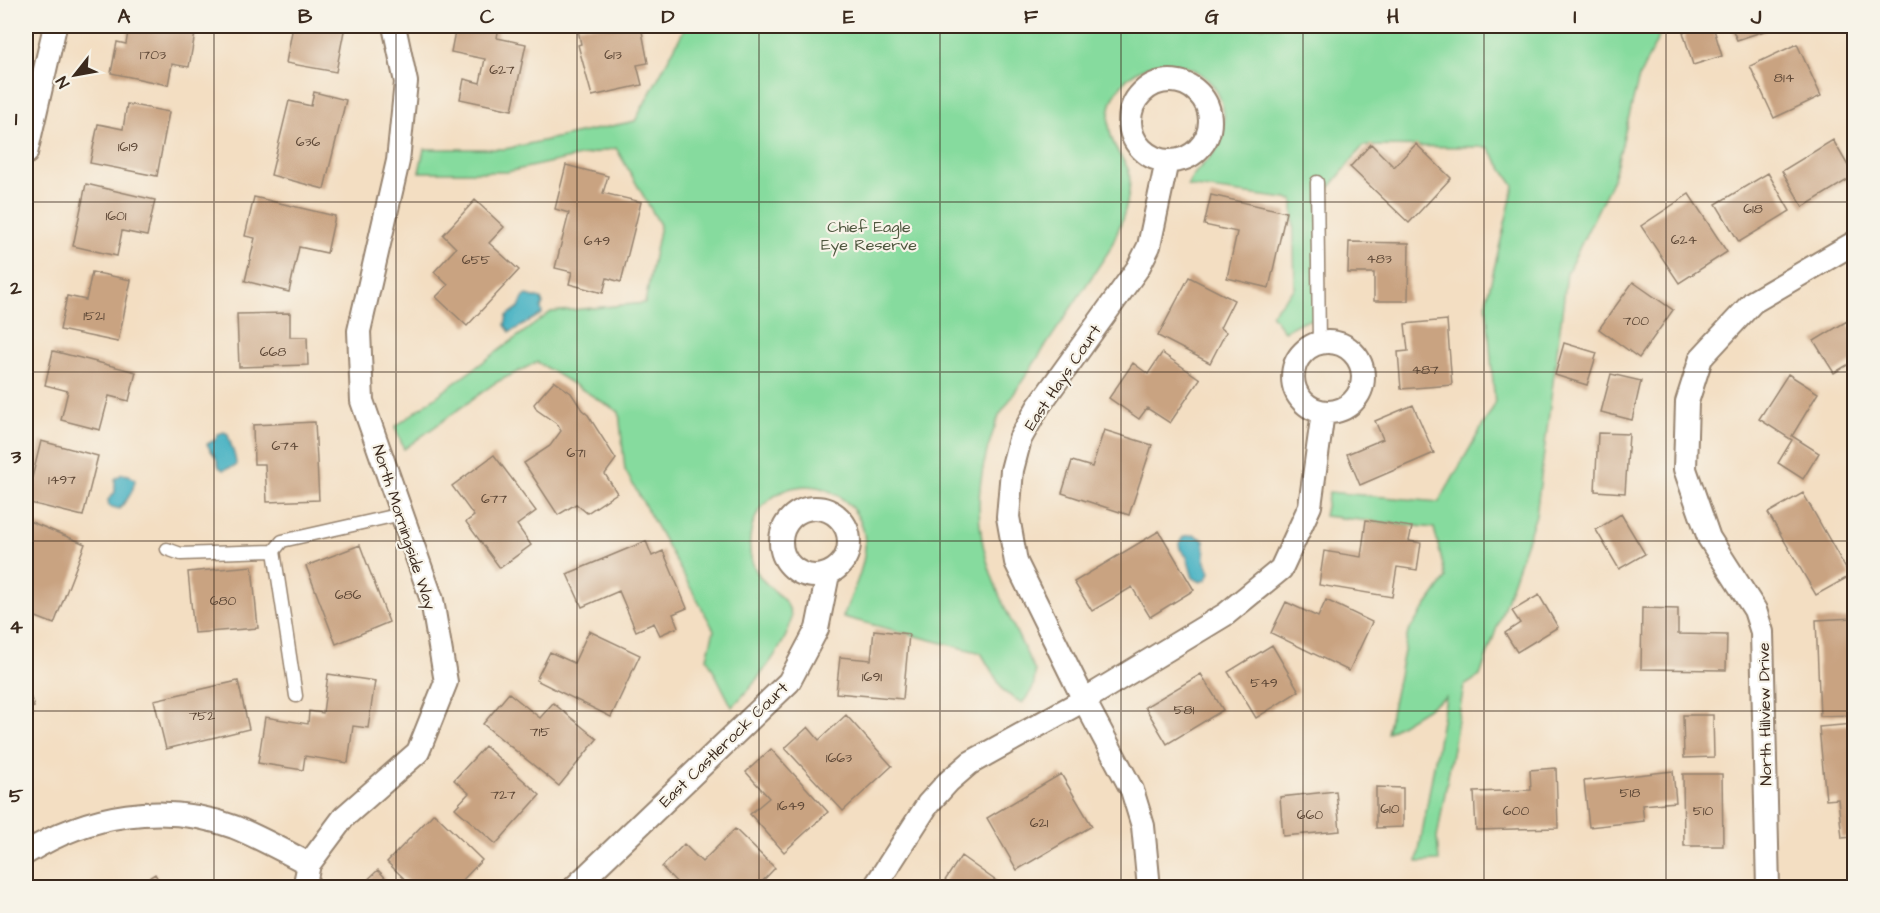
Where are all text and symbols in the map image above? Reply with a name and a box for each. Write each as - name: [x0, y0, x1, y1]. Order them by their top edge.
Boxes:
- text: A: [118, 3, 131, 31]
- text: B: [298, 3, 313, 31]
- text: C: [480, 3, 495, 31]
- text: D: [662, 3, 675, 31]
- text: E: [843, 3, 855, 31]
- text: F: [1024, 3, 1039, 31]
- text: G: [1205, 3, 1219, 31]
- text: H: [1387, 3, 1399, 31]
- text: I: [1573, 3, 1577, 31]
- text: J: [1750, 3, 1762, 31]
- north arrow: [45, 45, 105, 105]
- house number: 1703: [140, 45, 166, 65]
- house number: 613: [604, 45, 622, 65]
- house number: 627: [489, 60, 515, 80]
- house number: 814: [1774, 68, 1795, 88]
- text: N: [51, 72, 75, 92]
- text: 1: [15, 105, 18, 133]
- house number: 636: [296, 132, 321, 152]
- house number: 1619: [118, 137, 138, 157]
- house number: 618: [1743, 199, 1763, 219]
- house number: 1601: [105, 206, 127, 226]
- park label: Chief Eagle Eye Reserve: [821, 216, 917, 257]
- house number: 624: [1671, 230, 1698, 250]
- house number: 649: [584, 231, 610, 251]
- house number: 483: [1366, 249, 1392, 269]
- house number: 655: [462, 250, 490, 270]
- text: 2: [9, 274, 22, 302]
- house number: 1521: [83, 306, 105, 326]
- house number: 700: [1623, 311, 1649, 331]
- street label: East Hays Court: [1019, 320, 1108, 435]
- house number: 668: [260, 342, 286, 362]
- house number: 487: [1411, 360, 1439, 380]
- house number: 674: [272, 436, 299, 456]
- street label: North Morningside Way: [366, 442, 441, 613]
- text: 3: [10, 443, 22, 471]
- house number: 671: [566, 443, 586, 463]
- house number: 1497: [48, 470, 76, 490]
- house number: 677: [481, 489, 507, 509]
- house number: 686: [335, 585, 362, 605]
- house number: 680: [210, 591, 237, 611]
- text: 4: [9, 613, 23, 641]
- street label: North Hillview Drive: [1753, 642, 1777, 786]
- house number: 1691: [862, 667, 882, 687]
- house number: 549: [1250, 673, 1278, 693]
- street label: East Castlerock Court: [654, 677, 793, 812]
- house number: 581: [1174, 700, 1195, 720]
- house number: 752: [189, 706, 215, 726]
- house number: 715: [530, 722, 550, 742]
- house number: 1663: [826, 748, 852, 768]
- text: 5: [9, 782, 24, 810]
- house number: 518: [1620, 783, 1640, 803]
- house number: 727: [490, 785, 516, 805]
- house number: 1649: [777, 796, 805, 816]
- house number: 610: [1380, 799, 1400, 819]
- house number: 600: [1503, 801, 1529, 821]
- house number: 510: [1693, 801, 1713, 821]
- house number: 660: [1297, 805, 1323, 825]
- house number: 621: [1030, 813, 1048, 833]

